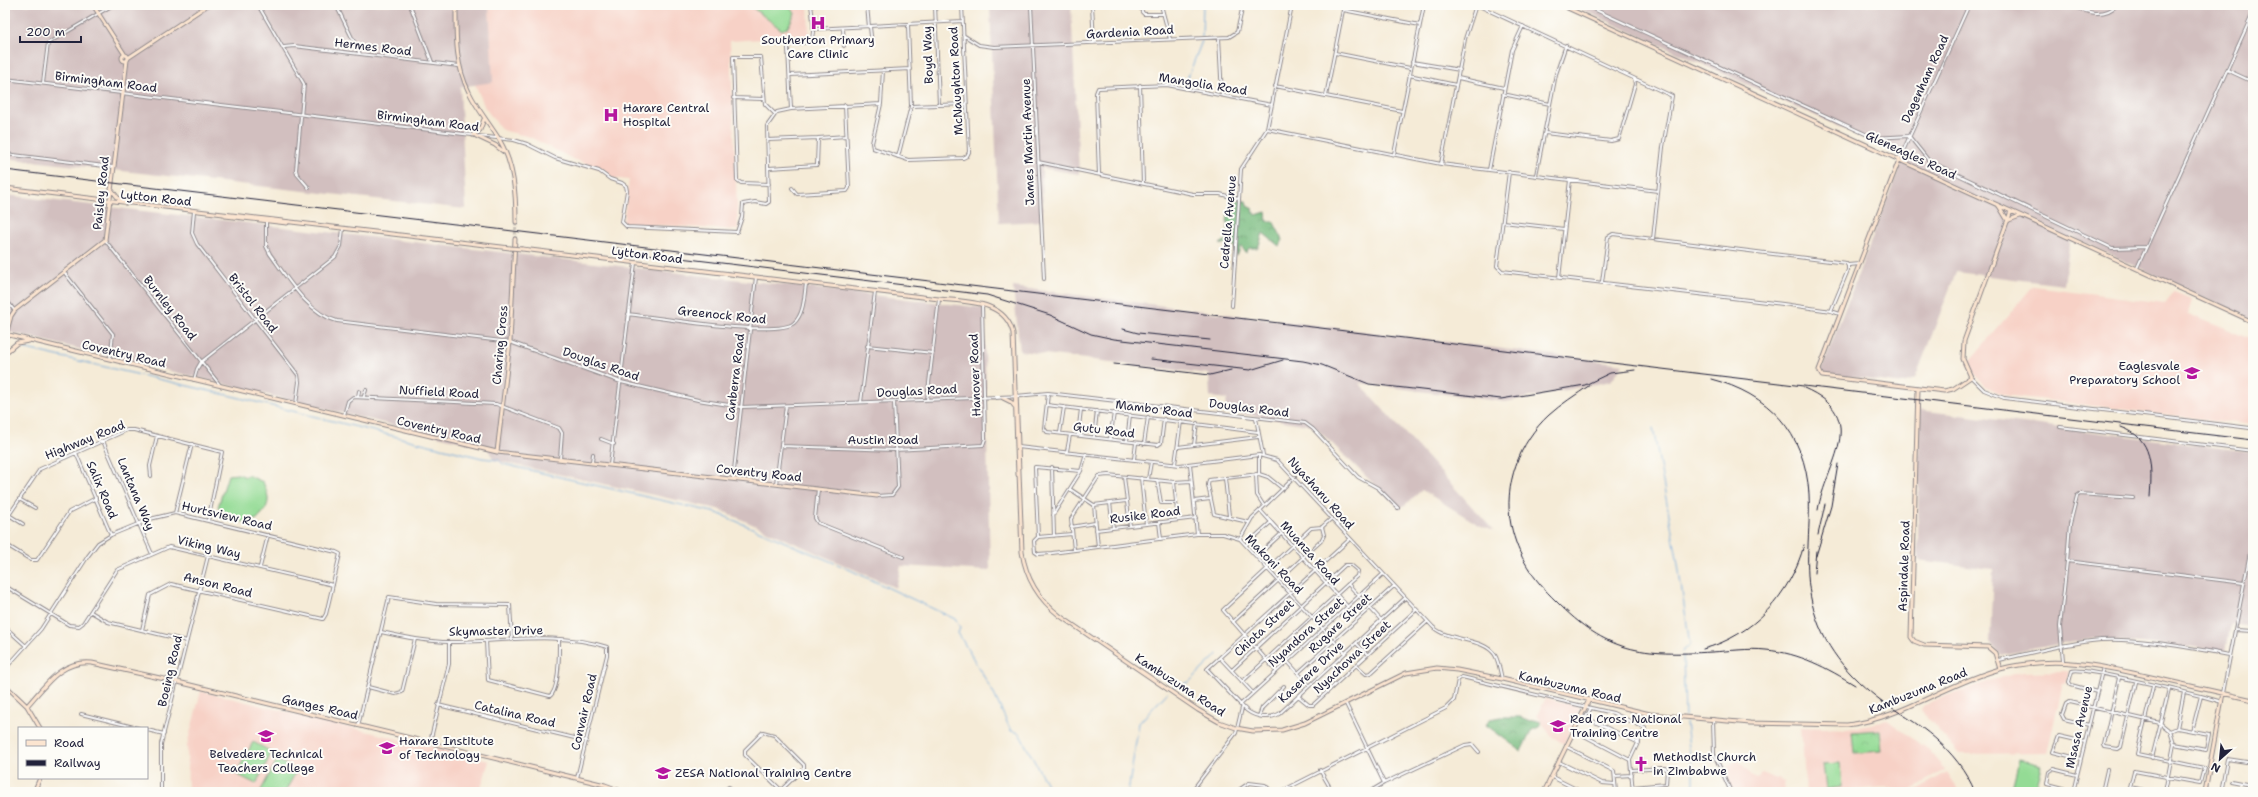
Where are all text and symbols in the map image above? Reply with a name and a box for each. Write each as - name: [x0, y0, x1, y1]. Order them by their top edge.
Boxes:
- hospital icon: Southerton Primary Care Clinic: [809, 14, 827, 32]
- scale bar: [20, 18, 81, 44]
- street label: Gardenia Road: [1086, 22, 1175, 42]
- text: 200 m: [26, 24, 65, 40]
- street label: Boyd Way: [919, 26, 937, 84]
- street label: McNaughton Road: [945, 26, 967, 136]
- place label: Southerton Primary Care Clinic: [761, 32, 875, 62]
- street label: Dagenham Road: [1898, 32, 1953, 126]
- street label: Hermes Road: [334, 34, 413, 60]
- street label: Birmingham Road: [54, 68, 158, 96]
- street label: Mangolia Road: [1158, 69, 1249, 99]
- street label: James Martin Avenue: [1018, 78, 1038, 206]
- place label: Harare Central Hospital: [623, 100, 709, 130]
- hospital icon: Harare Central Hospital: [602, 106, 620, 124]
- street label: Birmingham Road: [376, 107, 480, 135]
- street label: Gleneagles Road: [1863, 127, 1959, 183]
- street label: Paisley Road: [89, 155, 113, 231]
- street label: Cedrella Avenue: [1216, 174, 1240, 269]
- street label: Lytton Road: [120, 186, 193, 210]
- street label: Lytton Road: [611, 243, 684, 267]
- street label: Bristol Road: [225, 270, 281, 336]
- street label: Burnley Road: [140, 272, 200, 344]
- street label: Greenock Road: [677, 302, 767, 328]
- street label: Charing Cross: [489, 305, 511, 385]
- street label: Canberra Road: [722, 332, 748, 421]
- street label: Hanover Road: [966, 333, 984, 417]
- street label: Coventry Road: [80, 337, 168, 372]
- street label: Douglas Road: [560, 343, 642, 385]
- place label: Eaglesvale Preparatory School: [2069, 358, 2180, 388]
- school or university icon: Eaglesvale Preparatory School: [2183, 364, 2201, 382]
- street label: Douglas Road: [876, 381, 958, 401]
- street label: Nuffield Road: [398, 382, 480, 402]
- street label: Douglas Road: [1208, 395, 1290, 421]
- street label: Mambo Road: [1114, 396, 1194, 422]
- street label: Coventry Road: [395, 413, 483, 448]
- street label: Highway Road: [43, 417, 128, 463]
- street label: Gutu Road: [1072, 418, 1136, 442]
- street label: Austin Road: [848, 432, 919, 448]
- street label: Nyashanu Road: [1284, 453, 1358, 533]
- street label: Lantana Way: [113, 455, 159, 533]
- street label: Salix Road: [83, 459, 121, 522]
- street label: Coventry Road: [715, 461, 803, 485]
- street label: Hurtsview Road: [180, 498, 274, 534]
- street label: Rusike Road: [1109, 503, 1182, 527]
- street label: Muanza Road: [1277, 517, 1343, 589]
- street label: Aspindale Road: [1894, 520, 1914, 612]
- street label: Makoni Road: [1241, 531, 1307, 598]
- street label: Viking Way: [175, 532, 243, 562]
- street label: Anson Road: [182, 569, 255, 601]
- street label: Rugare Street: [1305, 590, 1375, 656]
- street label: Nyandora Street: [1265, 594, 1347, 670]
- street label: Chiota Street: [1230, 596, 1298, 660]
- street label: Nyachowa Street: [1310, 617, 1394, 697]
- street label: Skymaster Drive: [449, 622, 543, 640]
- street label: Boeing Road: [154, 633, 186, 708]
- street label: Kaserere Drive: [1275, 637, 1347, 707]
- street label: Kambuzuma Road: [1132, 650, 1229, 720]
- street label: Kambuzuma Road: [1866, 664, 1970, 718]
- street label: Kambuzuma Road: [1517, 667, 1623, 707]
- street label: Convair Road: [567, 672, 601, 752]
- street label: Msasa Avenue: [2062, 684, 2096, 770]
- street label: Ganges Road: [280, 690, 360, 724]
- street label: Catalina Road: [473, 697, 557, 731]
- place label: Red Cross National Training Centre: [1570, 711, 1682, 741]
- school or university icon: Red Cross National Training Centre: [1549, 717, 1567, 735]
- legend: [18, 727, 148, 779]
- school or university icon: Belvedere Technical Teachers College: [257, 727, 275, 745]
- place label: Harare Institute of Technology: [399, 733, 494, 763]
- text: Road: [54, 735, 85, 751]
- school or university icon: Harare Institute of Technology: [378, 739, 396, 757]
- north arrow: [2200, 739, 2240, 779]
- place label: Belvedere Technical Teachers College: [209, 746, 323, 776]
- place label: Methodist Church in Zimbabwe: [1653, 749, 1756, 779]
- text: Railway: [54, 755, 101, 771]
- church icon: Methodist Church in Zimbabwe: [1632, 755, 1650, 773]
- text: N: [2208, 759, 2223, 776]
- school or university icon: ZESA National Training Centre: [654, 764, 672, 782]
- place label: ZESA National Training Centre: [675, 765, 852, 781]

